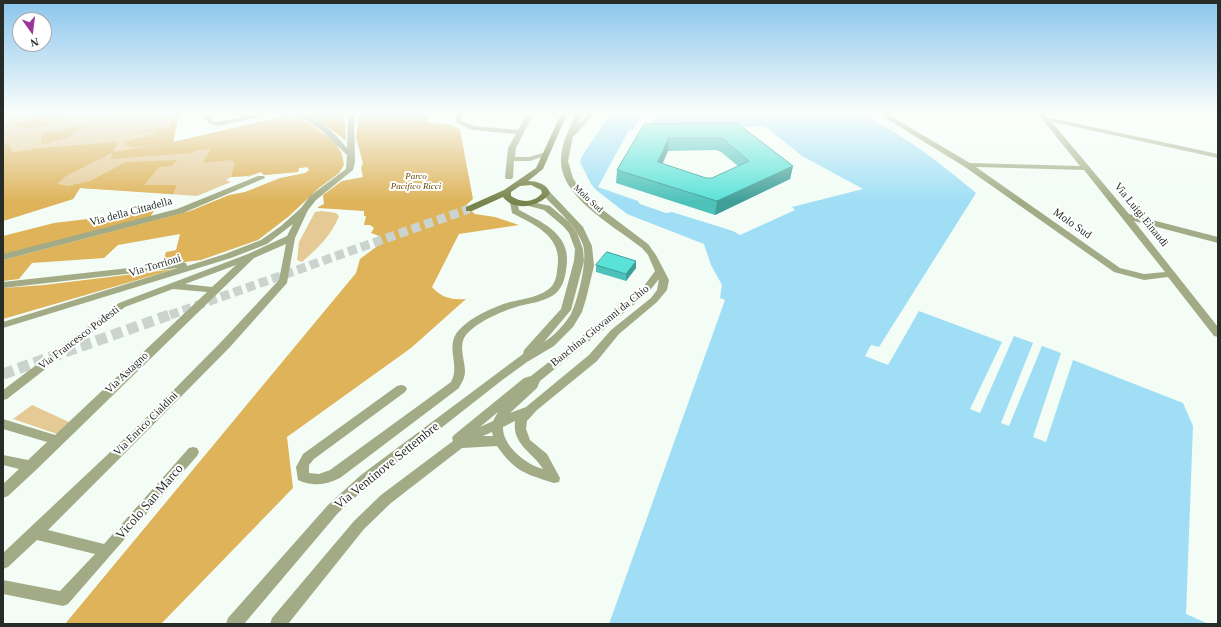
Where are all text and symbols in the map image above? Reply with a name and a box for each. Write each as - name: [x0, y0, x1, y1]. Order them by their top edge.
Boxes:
- north arrow: [12, 12, 52, 52]
- text: N: [29, 36, 40, 49]
- park label: Parco Pacifico Ricci: [391, 172, 441, 193]
- street label: Via Luigi Einaudi: [1111, 180, 1171, 250]
- street label: Molo Sud: [571, 183, 605, 215]
- street label: Via della Cittadella: [88, 195, 174, 229]
- street label: Molo Sud: [1050, 206, 1094, 242]
- street label: Via Torrioni: [127, 252, 183, 280]
- street label: Banchina Giovanni da Chio: [548, 282, 652, 370]
- street label: Via Francesco Podesti: [36, 303, 122, 373]
- street label: Via Astagno: [103, 349, 151, 397]
- street label: Via Enrico Cialdini: [111, 389, 181, 459]
- street label: Via Ventinove Settembre: [332, 419, 442, 513]
- street label: Vicolo San Marco: [113, 461, 187, 543]

